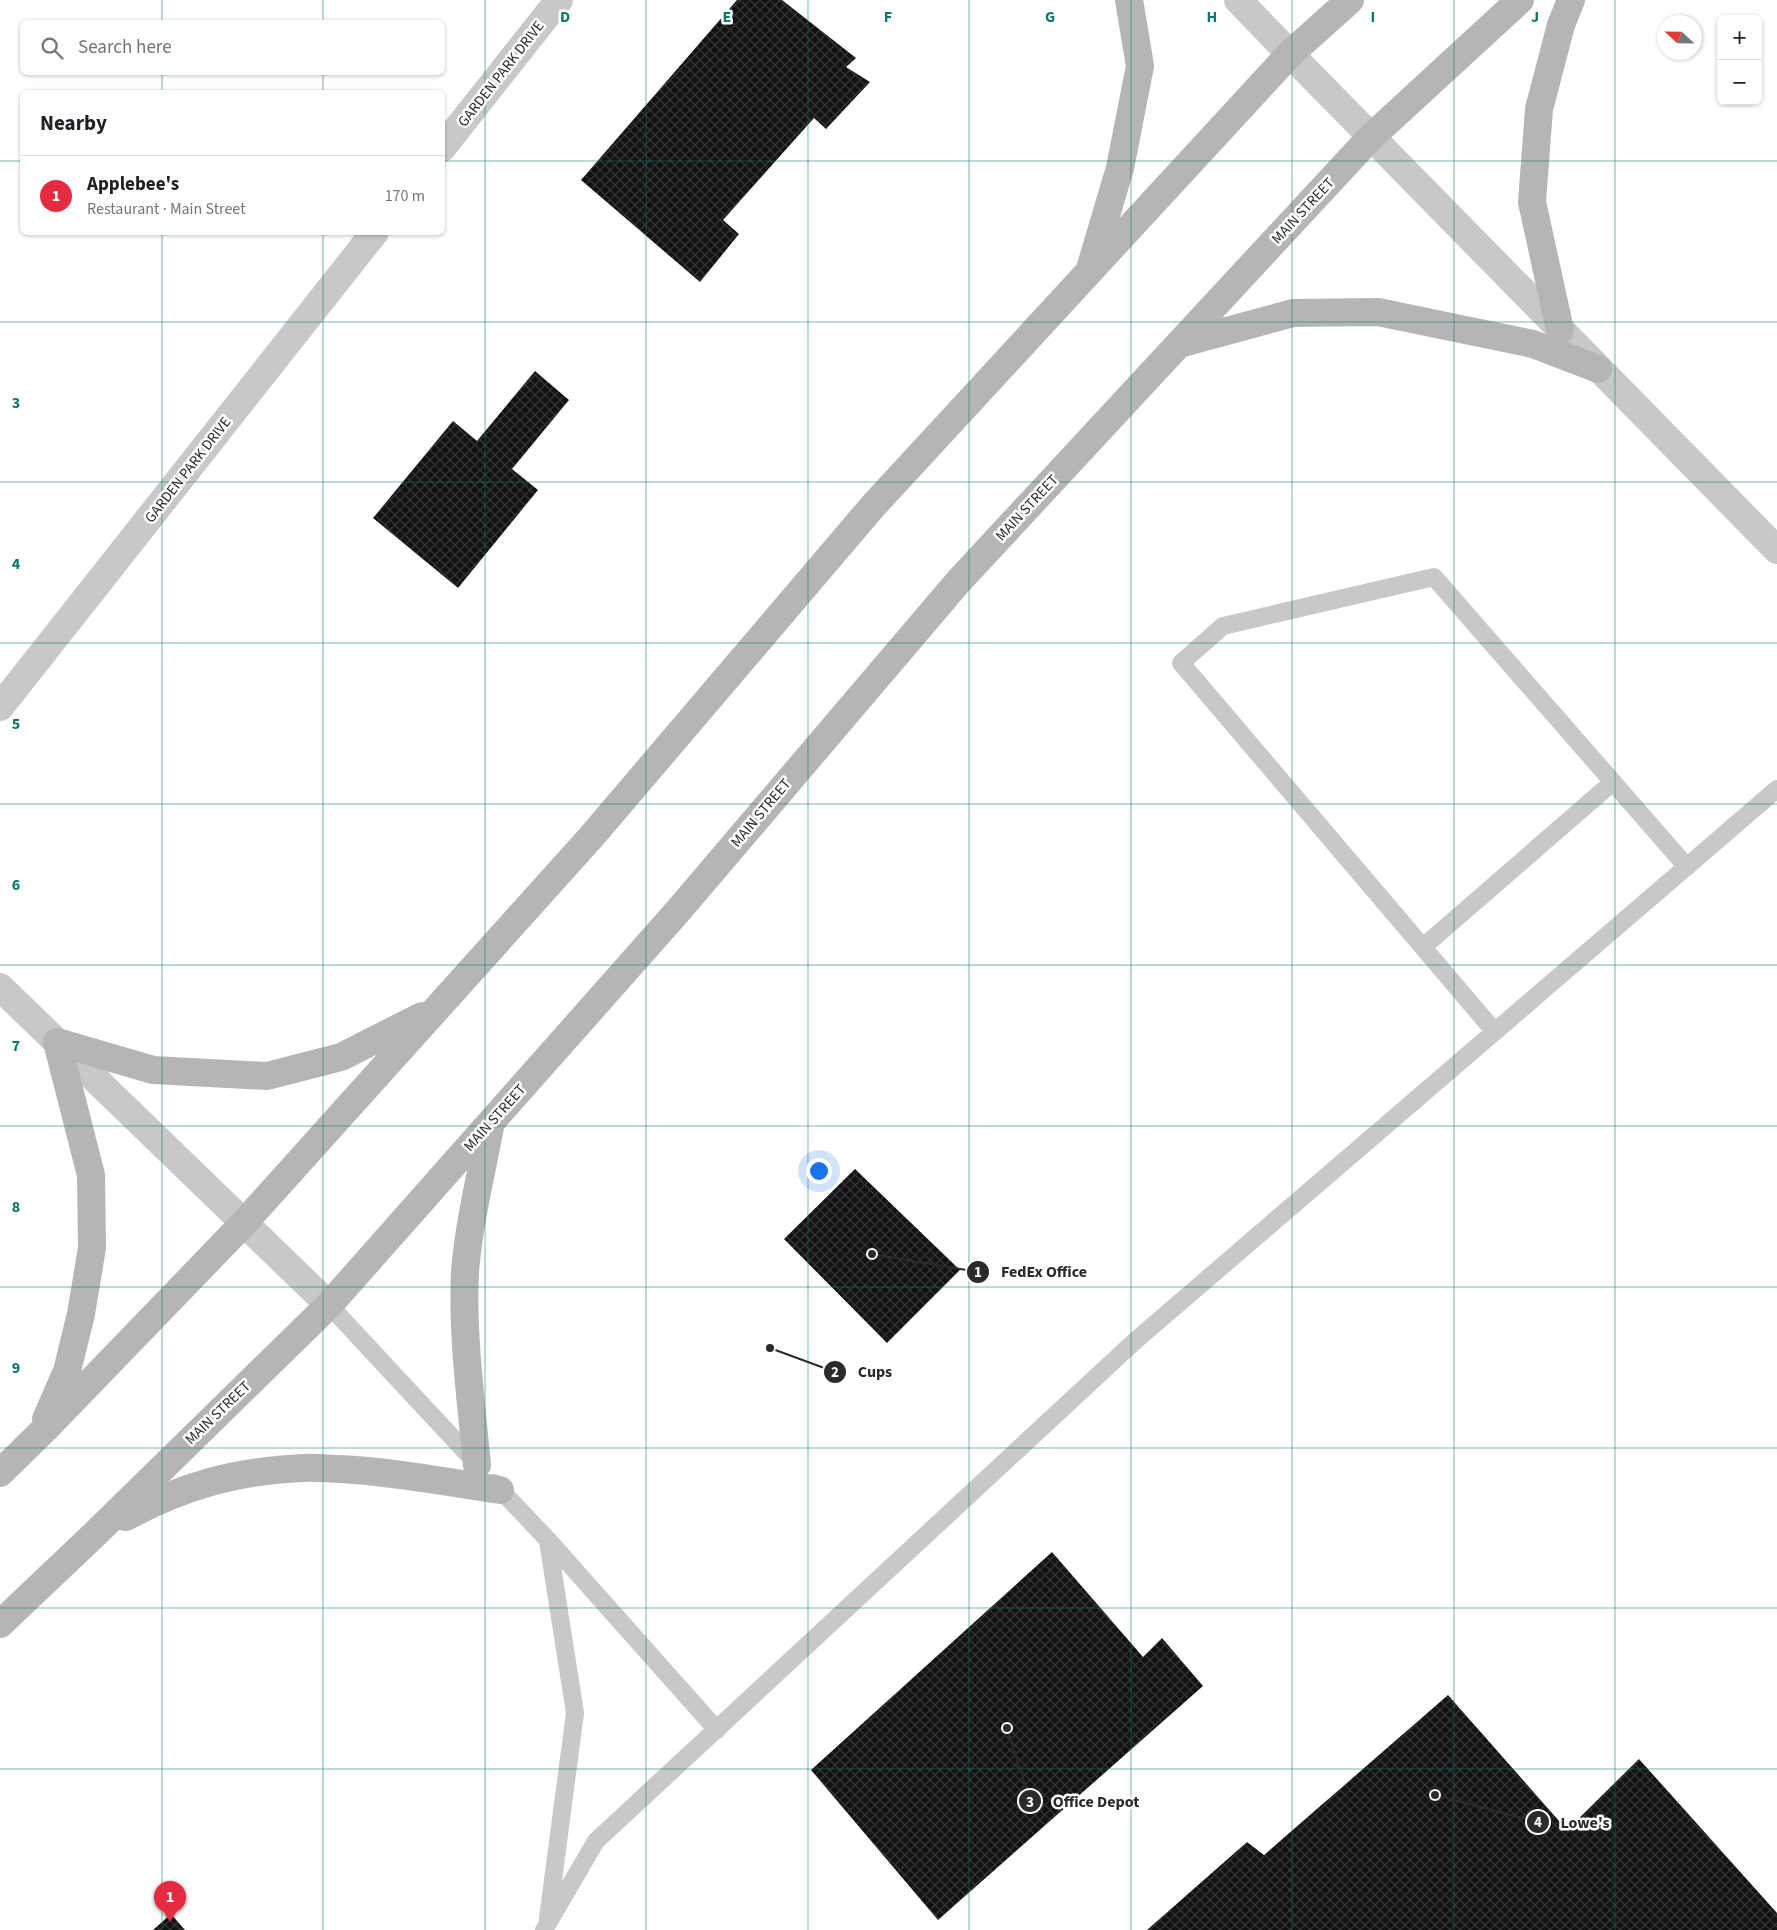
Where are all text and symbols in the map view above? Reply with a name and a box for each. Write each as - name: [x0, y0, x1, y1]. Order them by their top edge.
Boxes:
- text: D: [560, 6, 570, 28]
- text: E: [723, 6, 731, 28]
- text: F: [884, 6, 892, 28]
- text: G: [1045, 6, 1055, 28]
- text: H: [1207, 6, 1217, 28]
- text: I: [1371, 6, 1375, 28]
- text: J: [1531, 6, 1539, 28]
- north arrow: [1657, 15, 1702, 60]
- map controls: [1717, 15, 1762, 105]
- button: +: [1717, 15, 1762, 60]
- street label: GARDEN PARK DRIVE: [453, 17, 549, 131]
- search box: [20, 20, 445, 75]
- icon: search: [38, 34, 66, 62]
- text: Search here: [78, 34, 172, 61]
- button: −: [1717, 60, 1762, 105]
- text: Nearby: [40, 108, 107, 138]
- text: Applebee's: [87, 171, 179, 198]
- street label: MAIN STREET: [1267, 173, 1339, 249]
- text: 1: [52, 185, 60, 207]
- text: 170 m: [385, 185, 425, 207]
- text: Restaurant · Main Street: [87, 198, 246, 220]
- text: 3: [12, 392, 20, 414]
- street label: GARDEN PARK DRIVE: [140, 413, 236, 527]
- street label: MAIN STREET: [991, 470, 1063, 546]
- text: 4: [12, 553, 21, 575]
- text: 5: [12, 713, 20, 735]
- street label: MAIN STREET: [726, 774, 796, 852]
- text: 6: [12, 874, 20, 896]
- text: 7: [12, 1035, 20, 1057]
- street label: MAIN STREET: [459, 1080, 531, 1156]
- your location: [806, 1158, 832, 1184]
- text: 8: [12, 1196, 20, 1218]
- callout: FedEx Office: [965, 1256, 1097, 1287]
- text: FedEx Office: [1001, 1261, 1087, 1283]
- text: 1: [974, 1262, 982, 1283]
- callout: Cups: [823, 1356, 902, 1387]
- text: 9: [12, 1357, 20, 1379]
- text: Cups: [858, 1361, 892, 1383]
- text: 2: [831, 1362, 839, 1383]
- street label: MAIN STREET: [181, 1376, 255, 1450]
- callout: Office Depot: [1017, 1786, 1149, 1817]
- text: Office Depot: [1053, 1791, 1139, 1813]
- text: 3: [1026, 1792, 1034, 1813]
- callout: Lowe's: [1526, 1806, 1619, 1837]
- text: 4: [1534, 1812, 1542, 1833]
- text: Lowe's: [1561, 1812, 1609, 1834]
- pin: 1: [154, 1881, 186, 1922]

